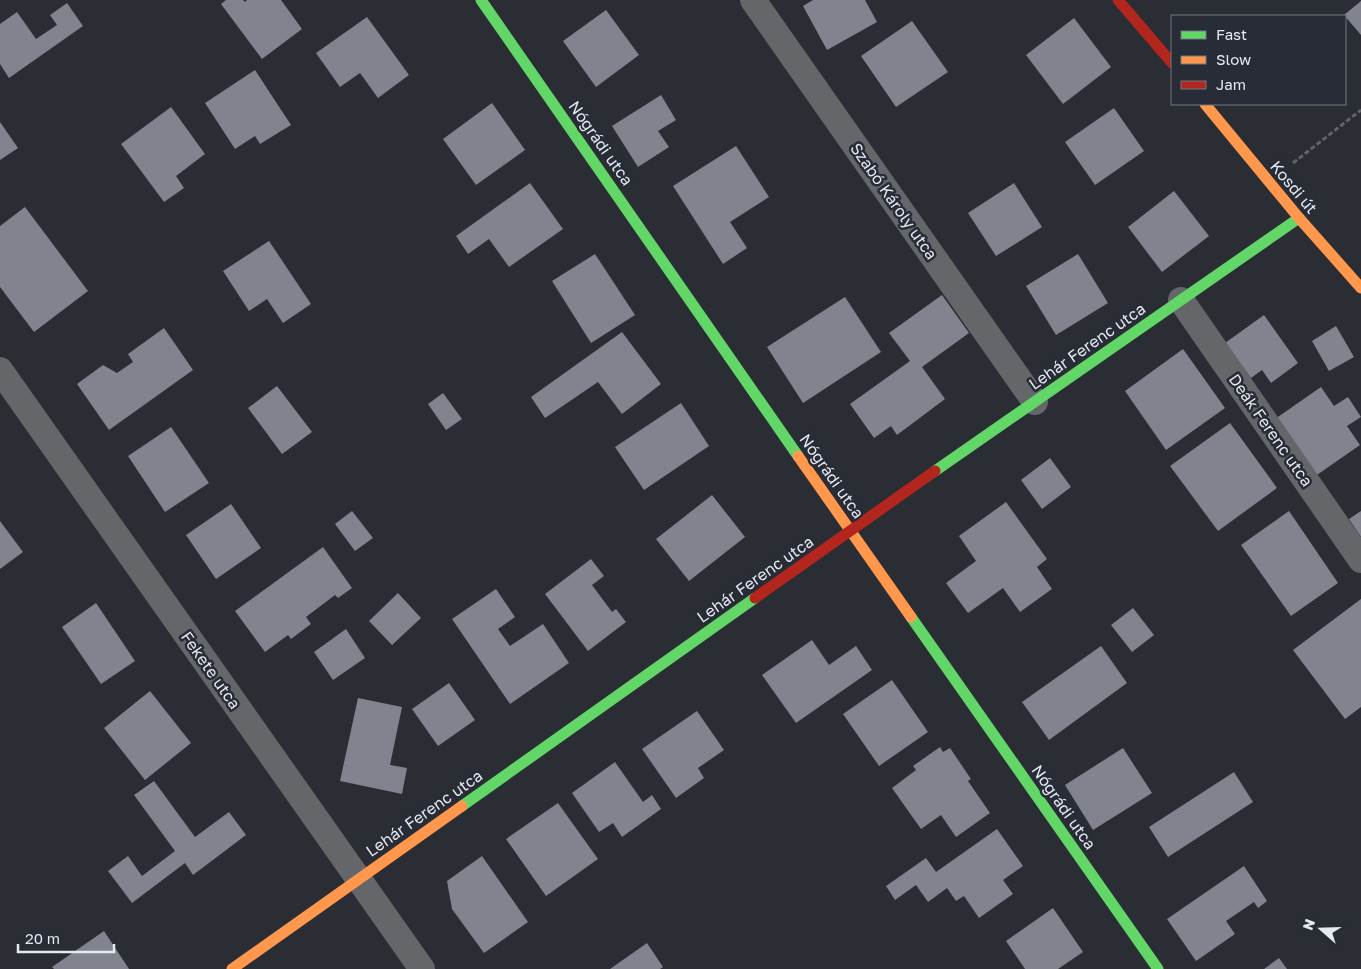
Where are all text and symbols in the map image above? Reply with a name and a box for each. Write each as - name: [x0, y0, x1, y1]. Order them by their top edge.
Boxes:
- legend: [1171, 15, 1346, 105]
- text: Fast: [1216, 25, 1247, 43]
- text: Slow: [1216, 50, 1251, 68]
- text: Jam: [1216, 75, 1246, 93]
- street label: Nógrádi utca: [565, 97, 637, 189]
- street label: Szabó Károly utca: [846, 139, 942, 263]
- street label: Kosdi út: [1266, 156, 1322, 218]
- street label: Lehár Ferenc utca: [1025, 298, 1149, 394]
- street label: Deák Ferenc utca: [1225, 370, 1317, 490]
- street label: Nógrádi utca: [796, 430, 868, 522]
- street label: Lehár Ferenc utca: [693, 531, 817, 627]
- street label: Fekete utca: [177, 627, 245, 713]
- street label: Nógrádi utca: [1028, 761, 1100, 853]
- street label: Lehár Ferenc utca: [362, 765, 486, 861]
- north arrow: [1296, 904, 1346, 954]
- text: N: [1299, 916, 1318, 932]
- scale bar: [18, 922, 114, 954]
- text: 20 m: [25, 929, 60, 947]

